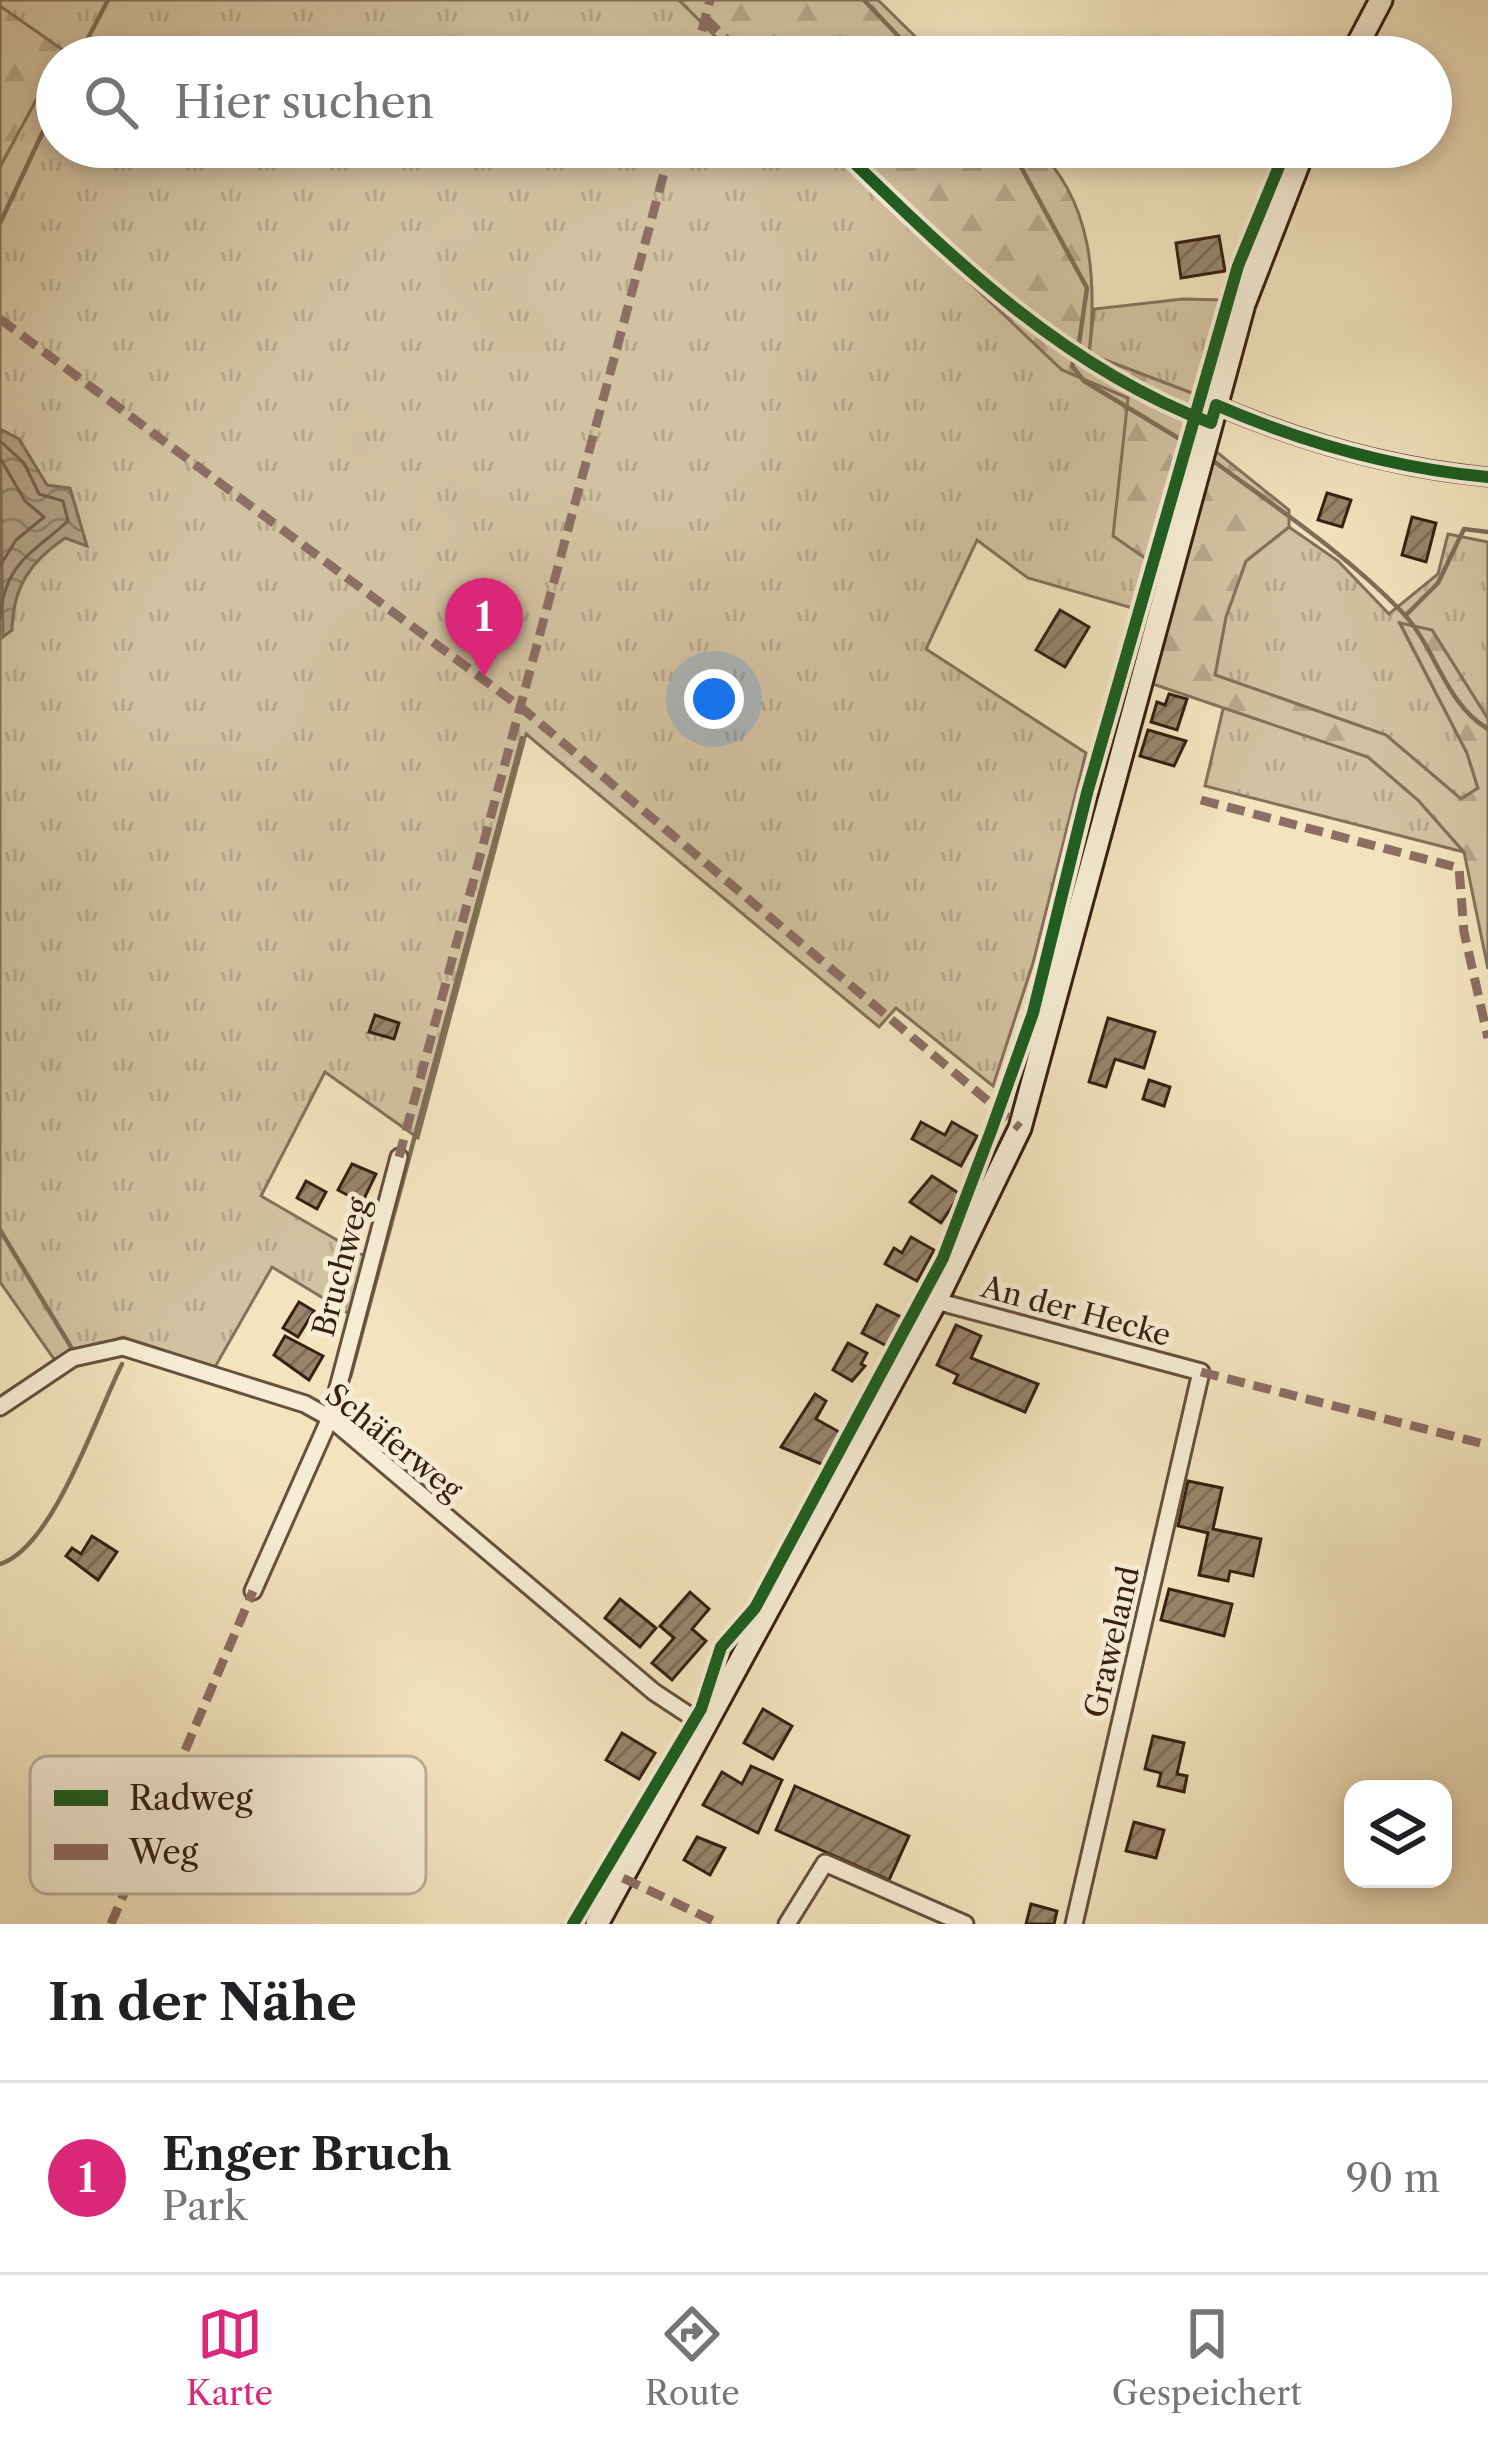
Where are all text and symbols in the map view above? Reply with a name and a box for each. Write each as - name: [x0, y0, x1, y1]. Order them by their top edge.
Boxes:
- search box: [36, 36, 1452, 168]
- icon: search: [78, 69, 144, 135]
- text: Hier suchen: [174, 74, 434, 130]
- pin: 1: [445, 578, 523, 677]
- your location: [684, 669, 744, 729]
- street label: Bruchweg: [305, 1193, 377, 1341]
- street label: An der Hecke: [976, 1268, 1175, 1354]
- street label: Schäferweg: [318, 1376, 470, 1508]
- street label: Graweland: [1077, 1563, 1147, 1721]
- legend: [30, 1756, 426, 1894]
- text: Radweg: [129, 1778, 253, 1819]
- map controls: [1344, 1780, 1452, 1888]
- button: layers: [1344, 1780, 1452, 1888]
- text: Weg: [128, 1832, 199, 1873]
- text: In der Nähe: [48, 1971, 357, 2033]
- text: Enger Bruch: [162, 2126, 452, 2182]
- text: 1: [78, 2154, 96, 2202]
- text: 90 m: [1346, 2154, 1440, 2202]
- text: Park: [162, 2182, 247, 2230]
- tab: Karte: [186, 2301, 273, 2414]
- tab: Route: [645, 2301, 740, 2414]
- tab: Gespeichert: [1112, 2301, 1302, 2414]

